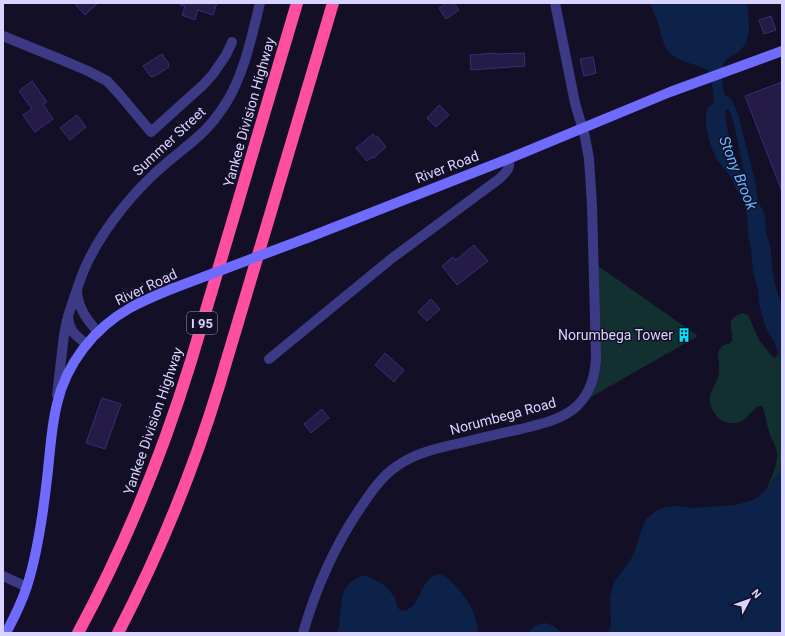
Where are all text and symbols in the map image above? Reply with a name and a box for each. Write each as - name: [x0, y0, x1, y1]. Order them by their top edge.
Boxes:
- street label: Yankee Division Highway: [220, 35, 278, 189]
- street label: Summer Street: [129, 103, 209, 179]
- water label: Stony Brook: [715, 133, 761, 213]
- street label: River Road: [413, 148, 481, 186]
- street label: River Road: [112, 266, 180, 308]
- road number: I 95: [187, 312, 217, 334]
- place label: Norumbega Tower: [558, 327, 673, 343]
- building icon: Norumbega Tower: [676, 327, 692, 343]
- street label: Yankee Division Highway: [120, 345, 186, 497]
- street label: Norumbega Road: [448, 394, 558, 438]
- north arrow: [729, 580, 769, 620]
- text: N: [749, 587, 764, 601]

